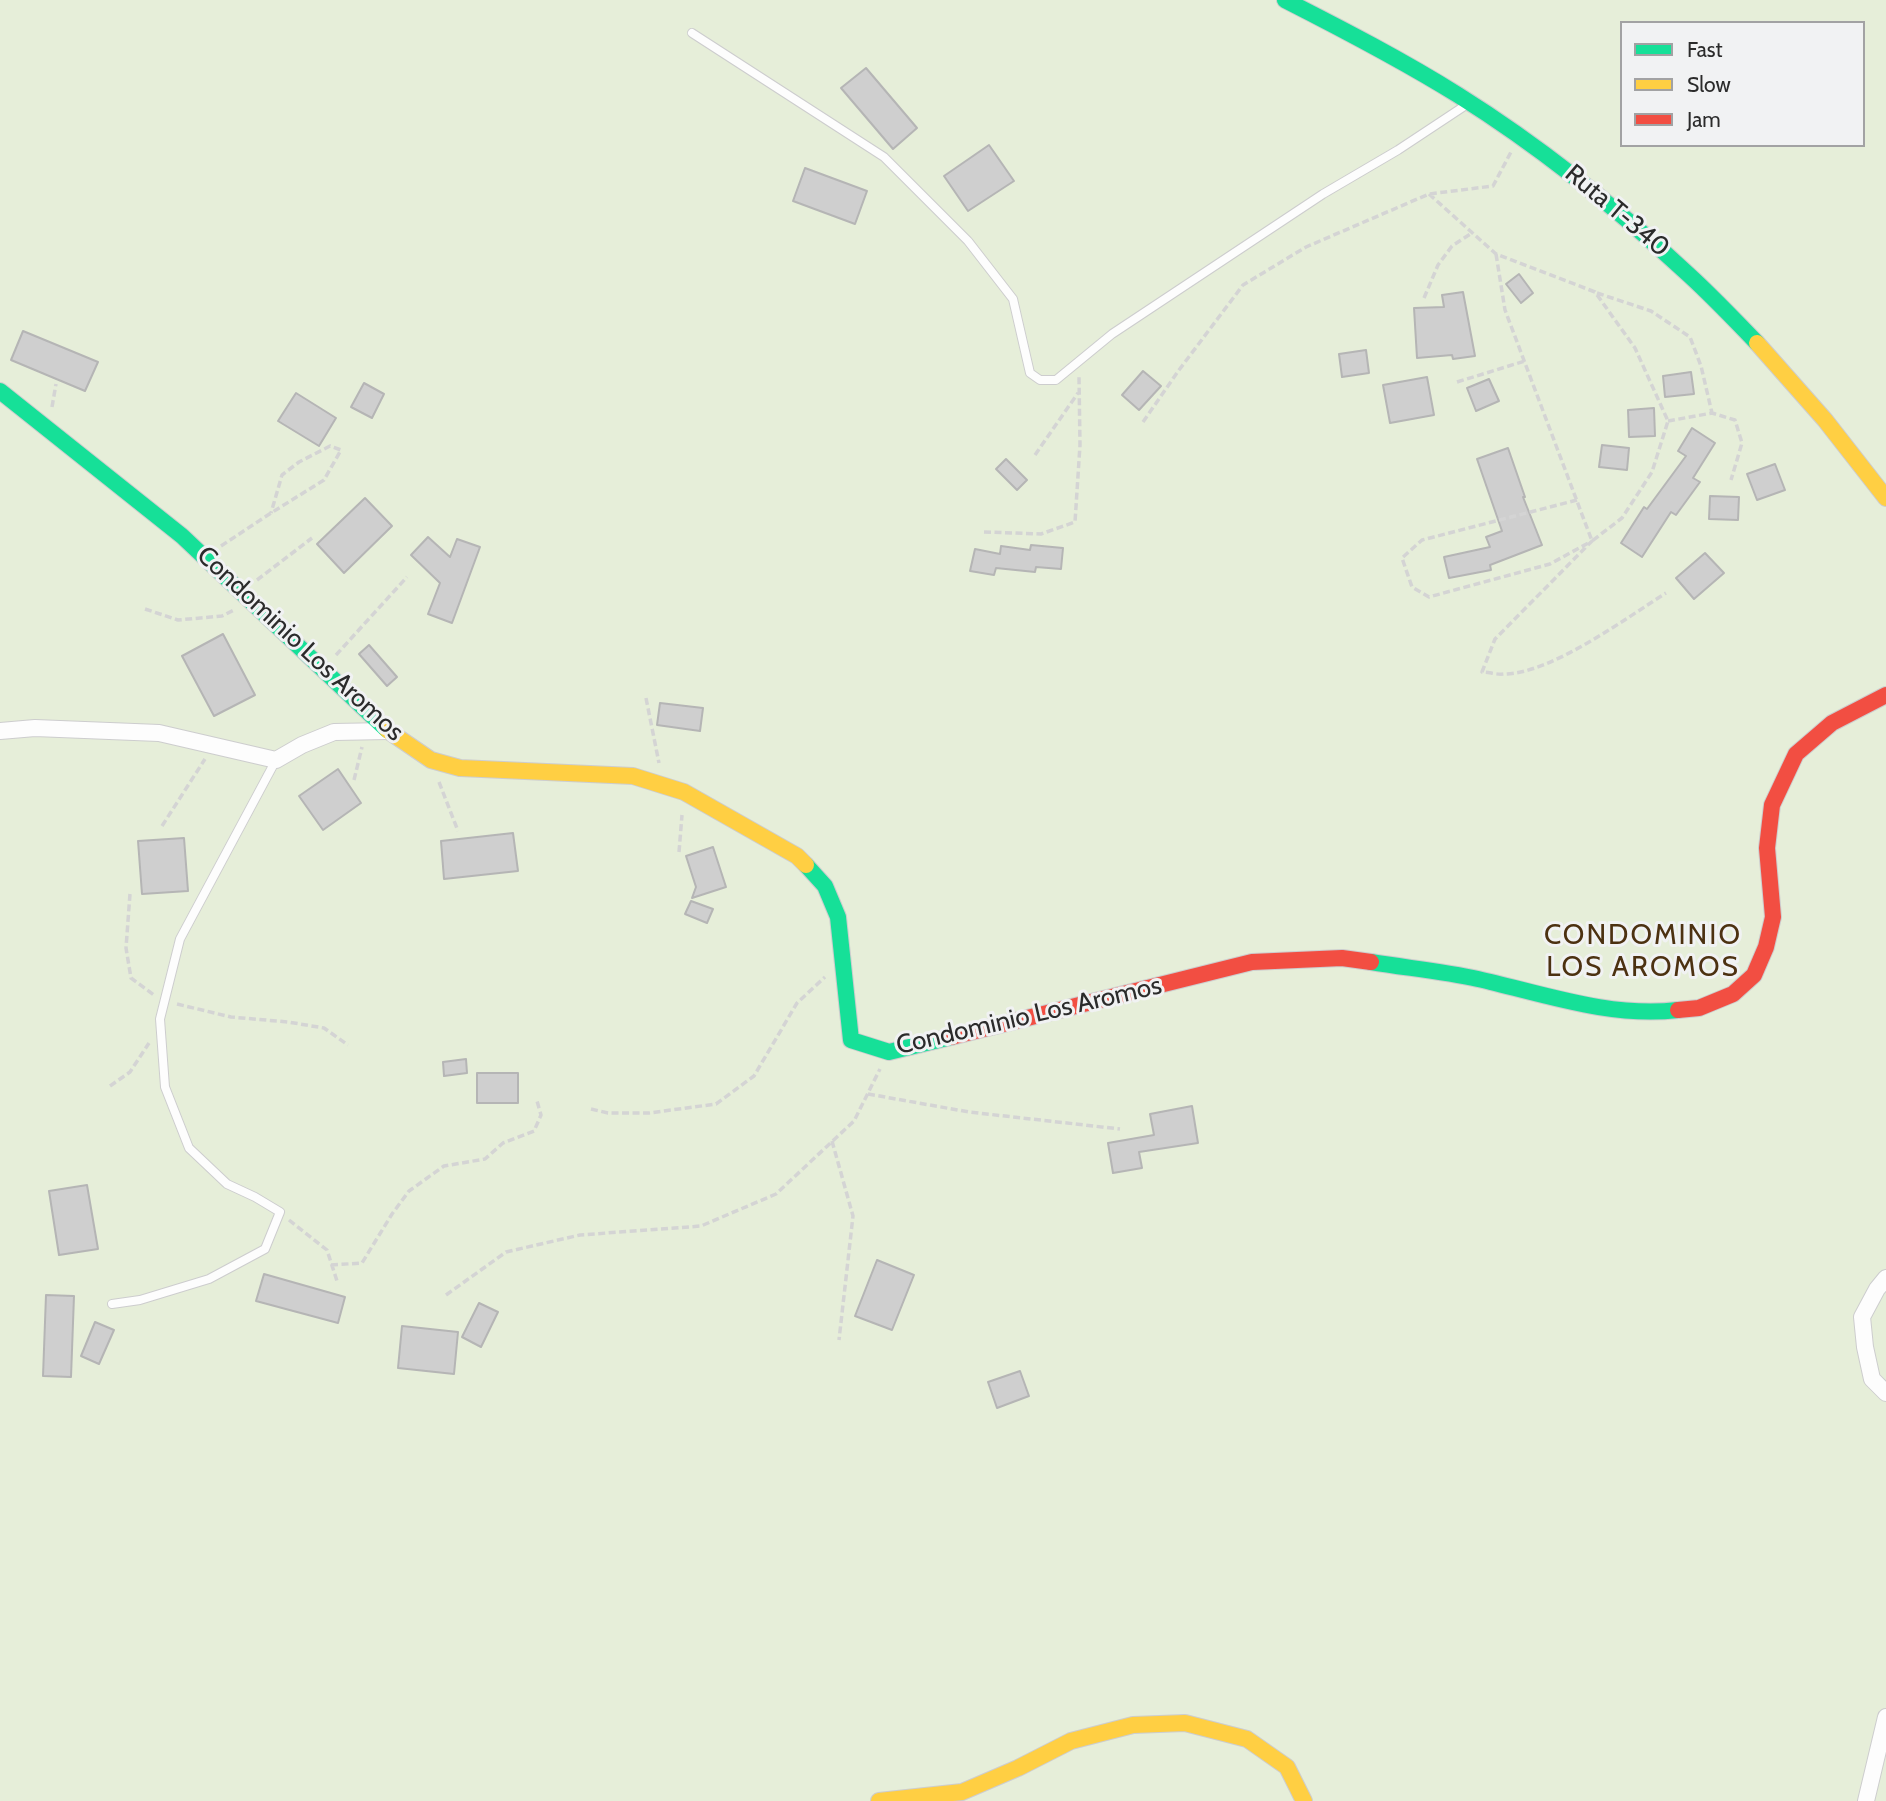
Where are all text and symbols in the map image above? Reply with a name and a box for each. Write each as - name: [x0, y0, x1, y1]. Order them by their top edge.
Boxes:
- legend: [1620, 21, 1865, 147]
- text: Fast: [1687, 37, 1723, 62]
- text: Slow: [1687, 72, 1731, 97]
- text: Jam: [1687, 107, 1721, 132]
- street label: Ruta T-340: [1558, 158, 1676, 264]
- street label: Condominio Los Aromos: [190, 540, 410, 748]
- district label: CONDOMINIO LOS AROMOS: [1545, 919, 1741, 985]
- street label: Condominio Los Aromos: [893, 970, 1165, 1062]

